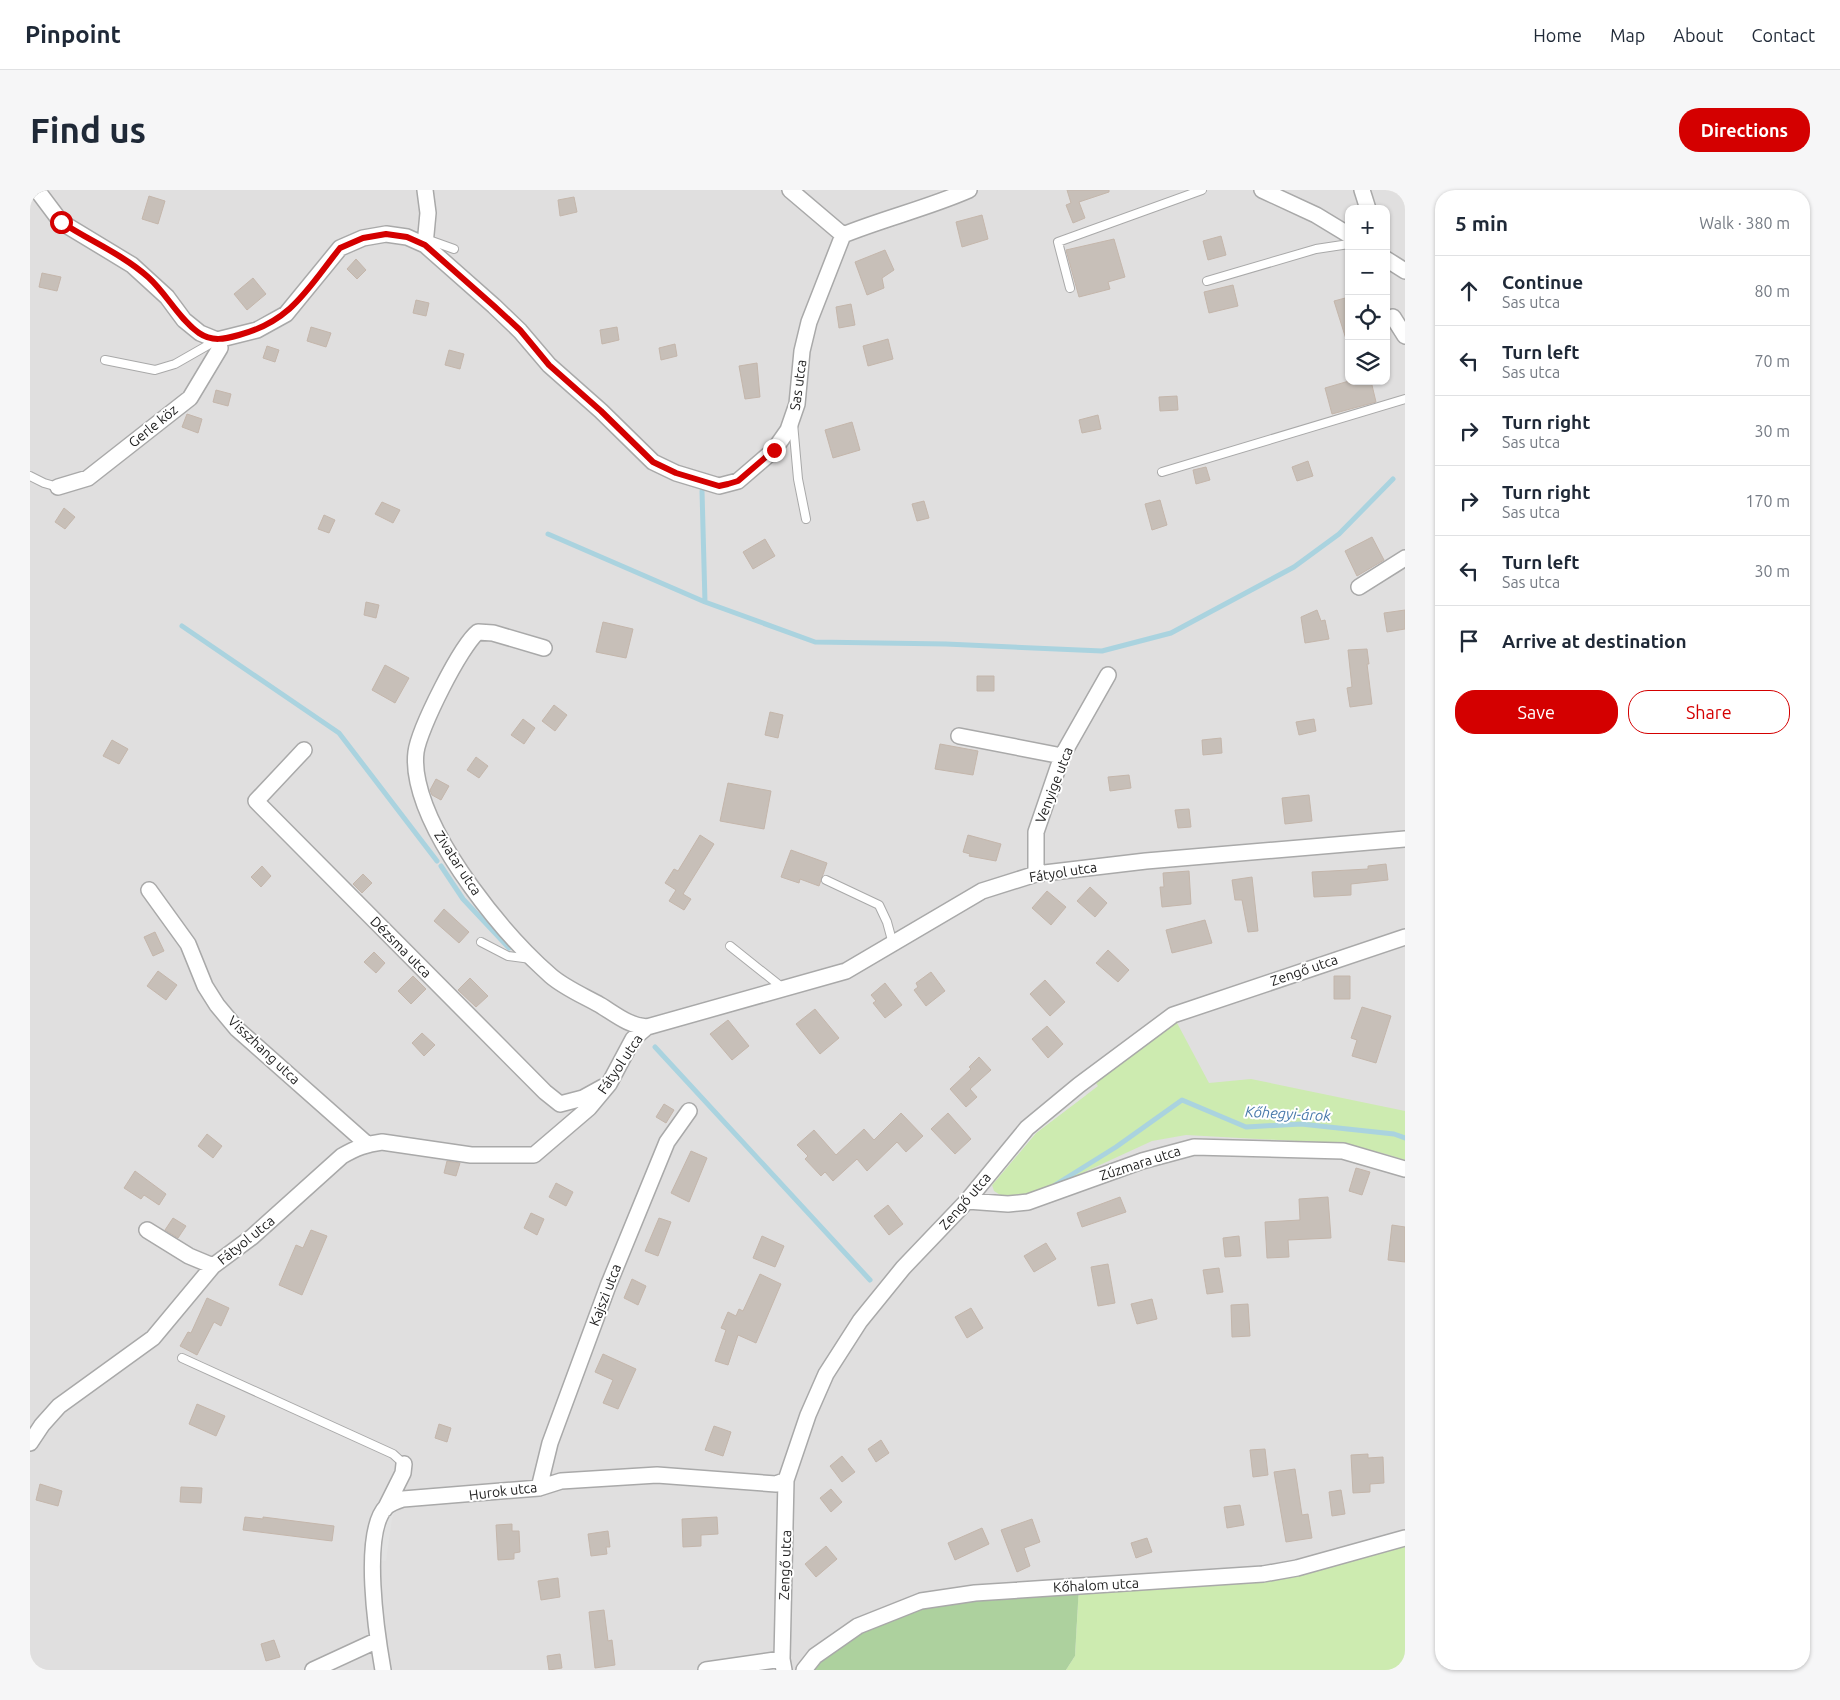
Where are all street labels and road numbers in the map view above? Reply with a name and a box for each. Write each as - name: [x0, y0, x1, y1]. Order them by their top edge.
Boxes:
- street label: Sas utca: [787, 359, 809, 411]
- street label: Gerle köz: [125, 401, 181, 451]
- street label: Venyige utca: [1032, 745, 1076, 825]
- street label: Zivatar utca: [431, 828, 485, 898]
- street label: Fátyol utca: [1028, 859, 1098, 885]
- street label: Dézsma utca: [367, 913, 435, 981]
- street label: Zengő utca: [1268, 951, 1340, 989]
- street label: Visszhang utca: [225, 1012, 303, 1088]
- street label: Fátyol utca: [594, 1031, 646, 1097]
- street label: Zúzmara utca: [1097, 1142, 1183, 1184]
- street label: Zengő utca: [936, 1169, 994, 1233]
- street label: Fátyol utca: [214, 1212, 278, 1268]
- street label: Kajszi utca: [586, 1262, 624, 1328]
- street label: Hurok utca: [468, 1479, 538, 1503]
- street label: Zengő utca: [776, 1530, 794, 1600]
- street label: Kőhalom utca: [1053, 1575, 1139, 1595]

